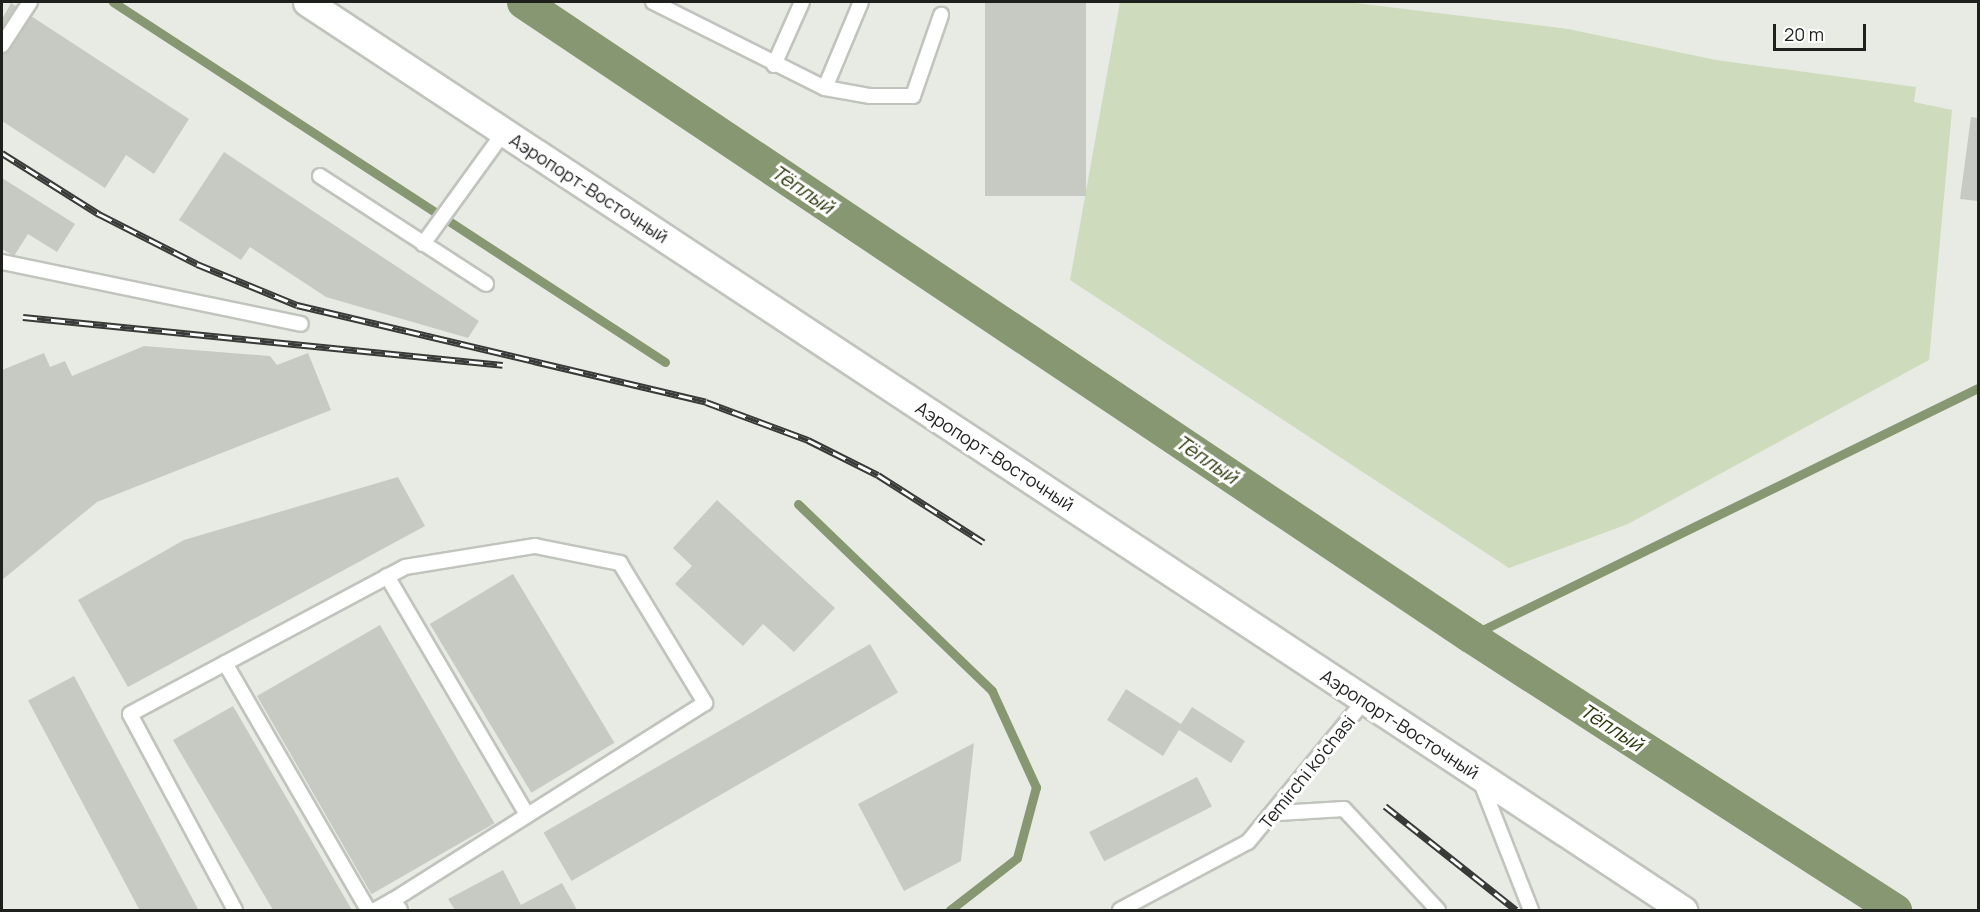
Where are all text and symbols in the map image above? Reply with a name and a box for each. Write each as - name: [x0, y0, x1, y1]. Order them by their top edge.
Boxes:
- scale bar: [1776, 12, 1869, 50]
- text: 20 m: [1784, 22, 1824, 46]
- street label: Аэропорт-Восточный: [506, 129, 672, 247]
- water label: Тёплый: [767, 160, 839, 218]
- street label: Аэропорт-Восточный: [912, 397, 1078, 515]
- water label: Тёплый: [1171, 430, 1243, 488]
- street label: Аэропорт-Восточный: [1317, 665, 1483, 783]
- water label: Тёплый: [1576, 698, 1648, 756]
- street label: Temirchi ko'chasi: [1255, 711, 1359, 833]

